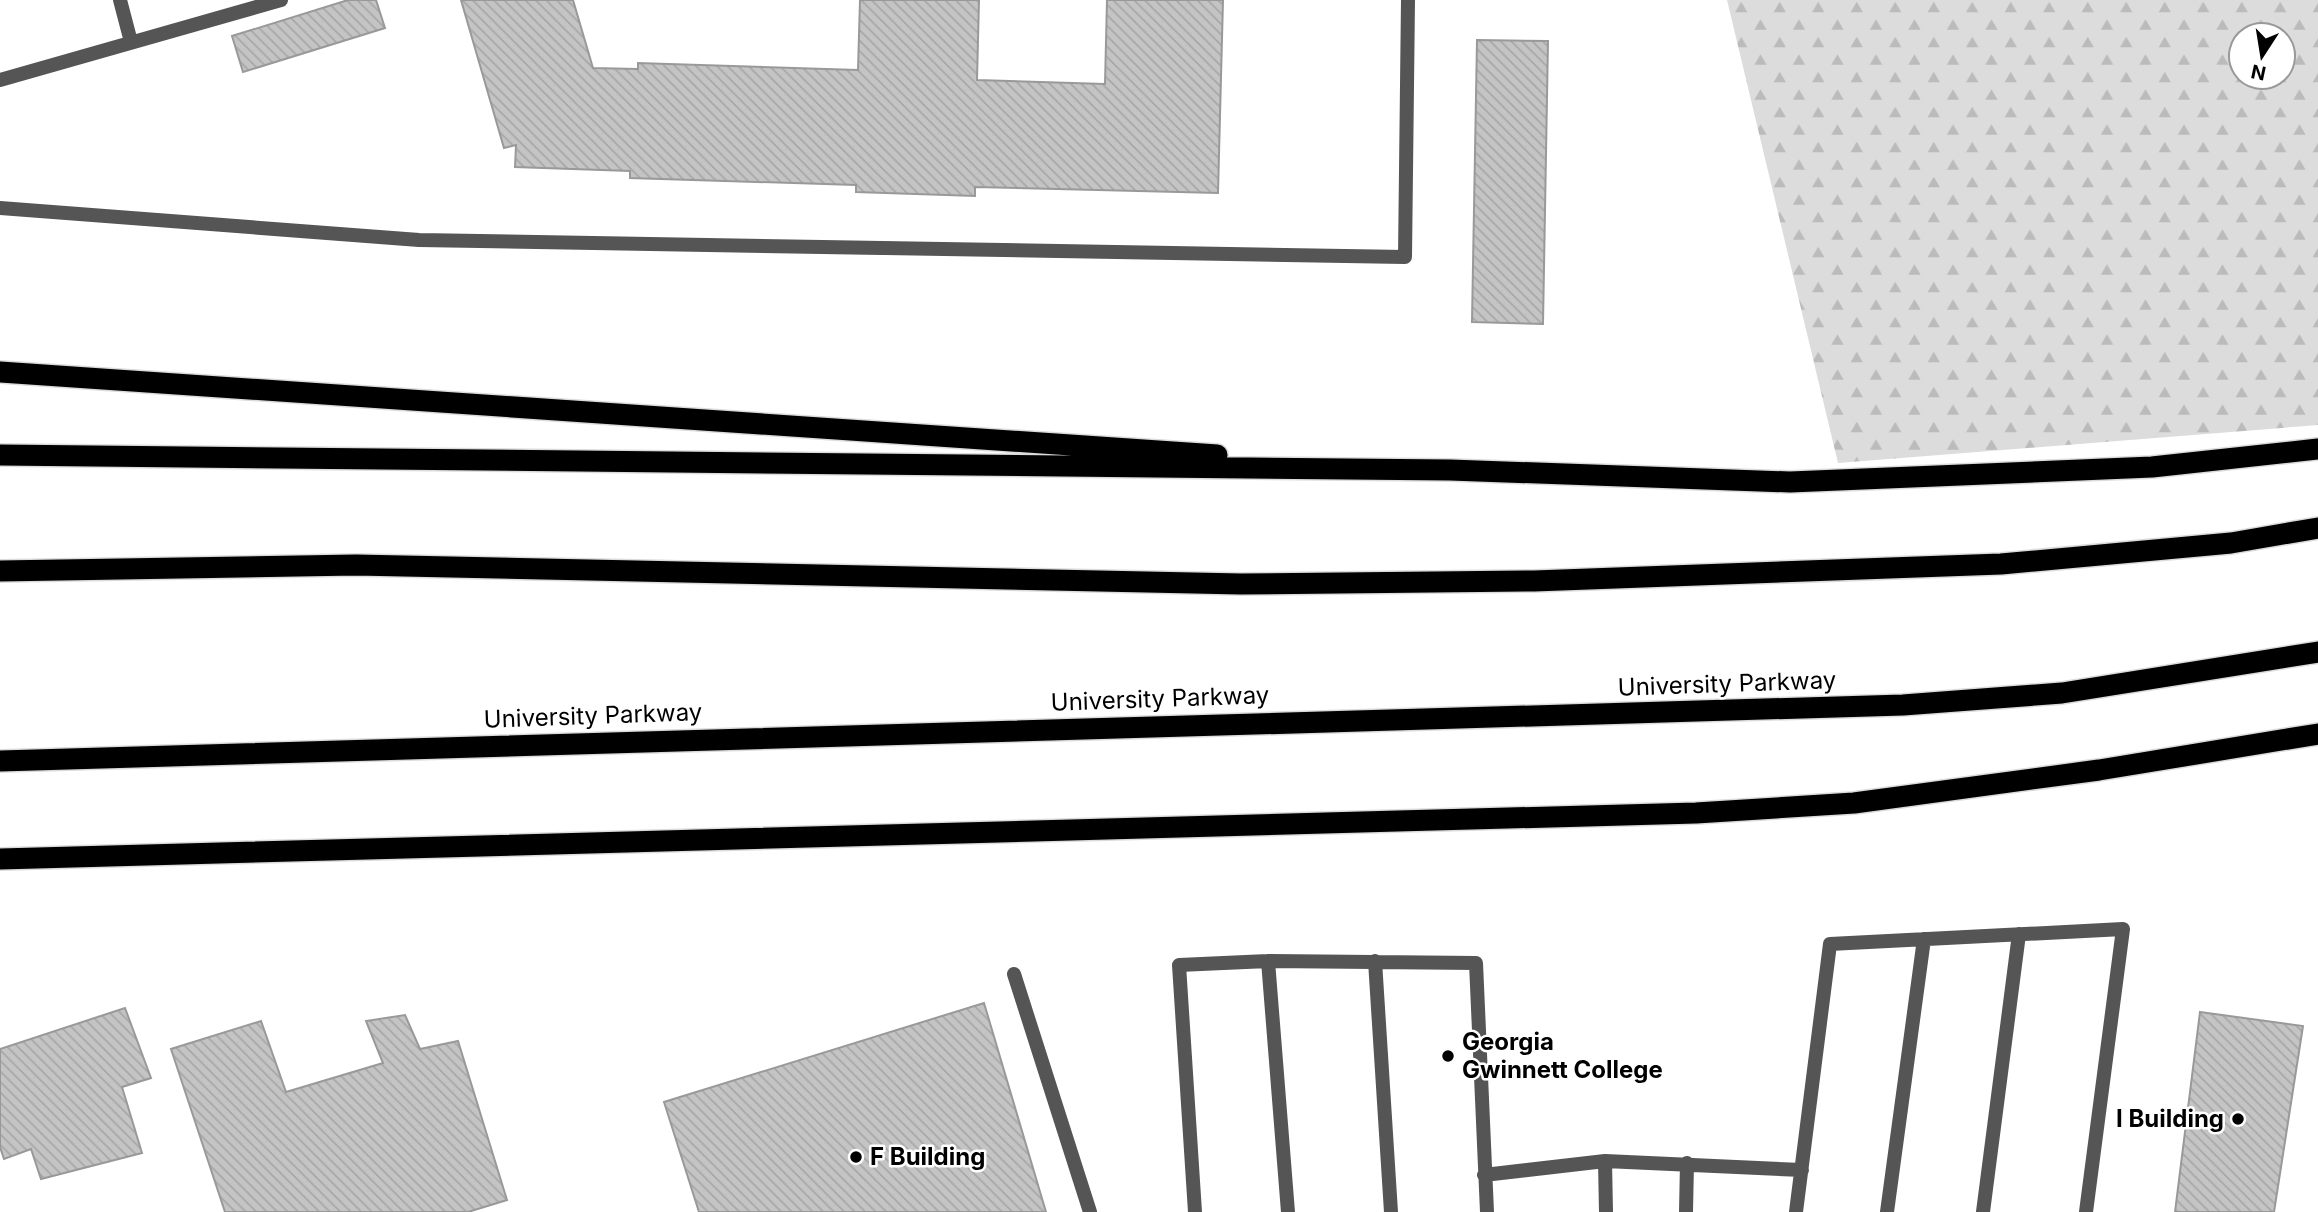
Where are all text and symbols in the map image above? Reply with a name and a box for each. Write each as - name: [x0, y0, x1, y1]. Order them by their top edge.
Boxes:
- north arrow: [2227, 21, 2297, 91]
- text: N: [2249, 59, 2268, 85]
- street label: University Parkway: [1617, 665, 1837, 702]
- street label: University Parkway: [1050, 680, 1270, 717]
- street label: University Parkway: [483, 697, 703, 734]
- place label: Georgia Gwinnett College: [1462, 1027, 1663, 1084]
- marker: Georgia Gwinnett College: [1440, 1048, 1456, 1064]
- place label: I Building: [2116, 1104, 2224, 1133]
- marker: I Building: [2230, 1111, 2246, 1127]
- place label: F Building: [870, 1142, 985, 1171]
- marker: F Building: [848, 1149, 864, 1165]

